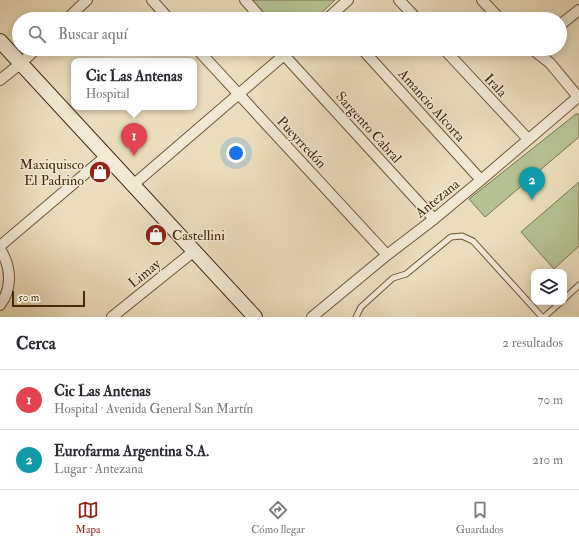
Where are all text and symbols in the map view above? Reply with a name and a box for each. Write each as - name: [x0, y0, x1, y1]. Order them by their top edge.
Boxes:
- search box: [12, 12, 567, 56]
- icon: search: [26, 23, 48, 45]
- text: Buscar aquí: [58, 25, 127, 44]
- popup: [71, 58, 197, 110]
- street label: Amancio Alcorta: [394, 65, 469, 145]
- text: Cic Las Antenas: [86, 67, 182, 86]
- street label: Irala: [481, 70, 511, 101]
- text: Hospital: [86, 86, 130, 102]
- street label: Sargento Cabral: [332, 88, 405, 167]
- street label: Pueyrredón: [273, 113, 330, 172]
- pin: 1: [121, 123, 147, 156]
- your location: [226, 143, 246, 163]
- place label: Maxiquisco El Padrino: [20, 156, 84, 189]
- shop icon: Maxiquisco El Padrino: [87, 159, 113, 185]
- pin: 2: [519, 167, 545, 200]
- street label: Antezana: [411, 175, 463, 222]
- shop icon: Castellini: [143, 222, 169, 248]
- place label: Castellini: [172, 227, 225, 244]
- street label: Limay: [125, 255, 165, 292]
- map controls: [531, 269, 567, 305]
- button: layers: [531, 269, 567, 305]
- scale bar: [12, 289, 85, 308]
- text: 50 m: [18, 291, 39, 304]
- text: Cerca: [16, 333, 56, 354]
- text: 2 resultados: [502, 335, 563, 351]
- text: Cic Las Antenas: [54, 382, 151, 401]
- text: 1: [27, 392, 31, 408]
- text: 70 m: [538, 392, 563, 408]
- text: Hospital · Avenida General San Martín: [54, 401, 253, 417]
- text: Eurofarma Argentina S.A.: [54, 442, 209, 461]
- text: 2: [26, 452, 32, 468]
- text: 210 m: [532, 452, 563, 468]
- text: Lugar · Antezana: [54, 461, 143, 477]
- tab: Mapa: [75, 499, 101, 536]
- tab: Cómo llegar: [251, 499, 305, 536]
- tab: Guardados: [456, 499, 504, 536]

